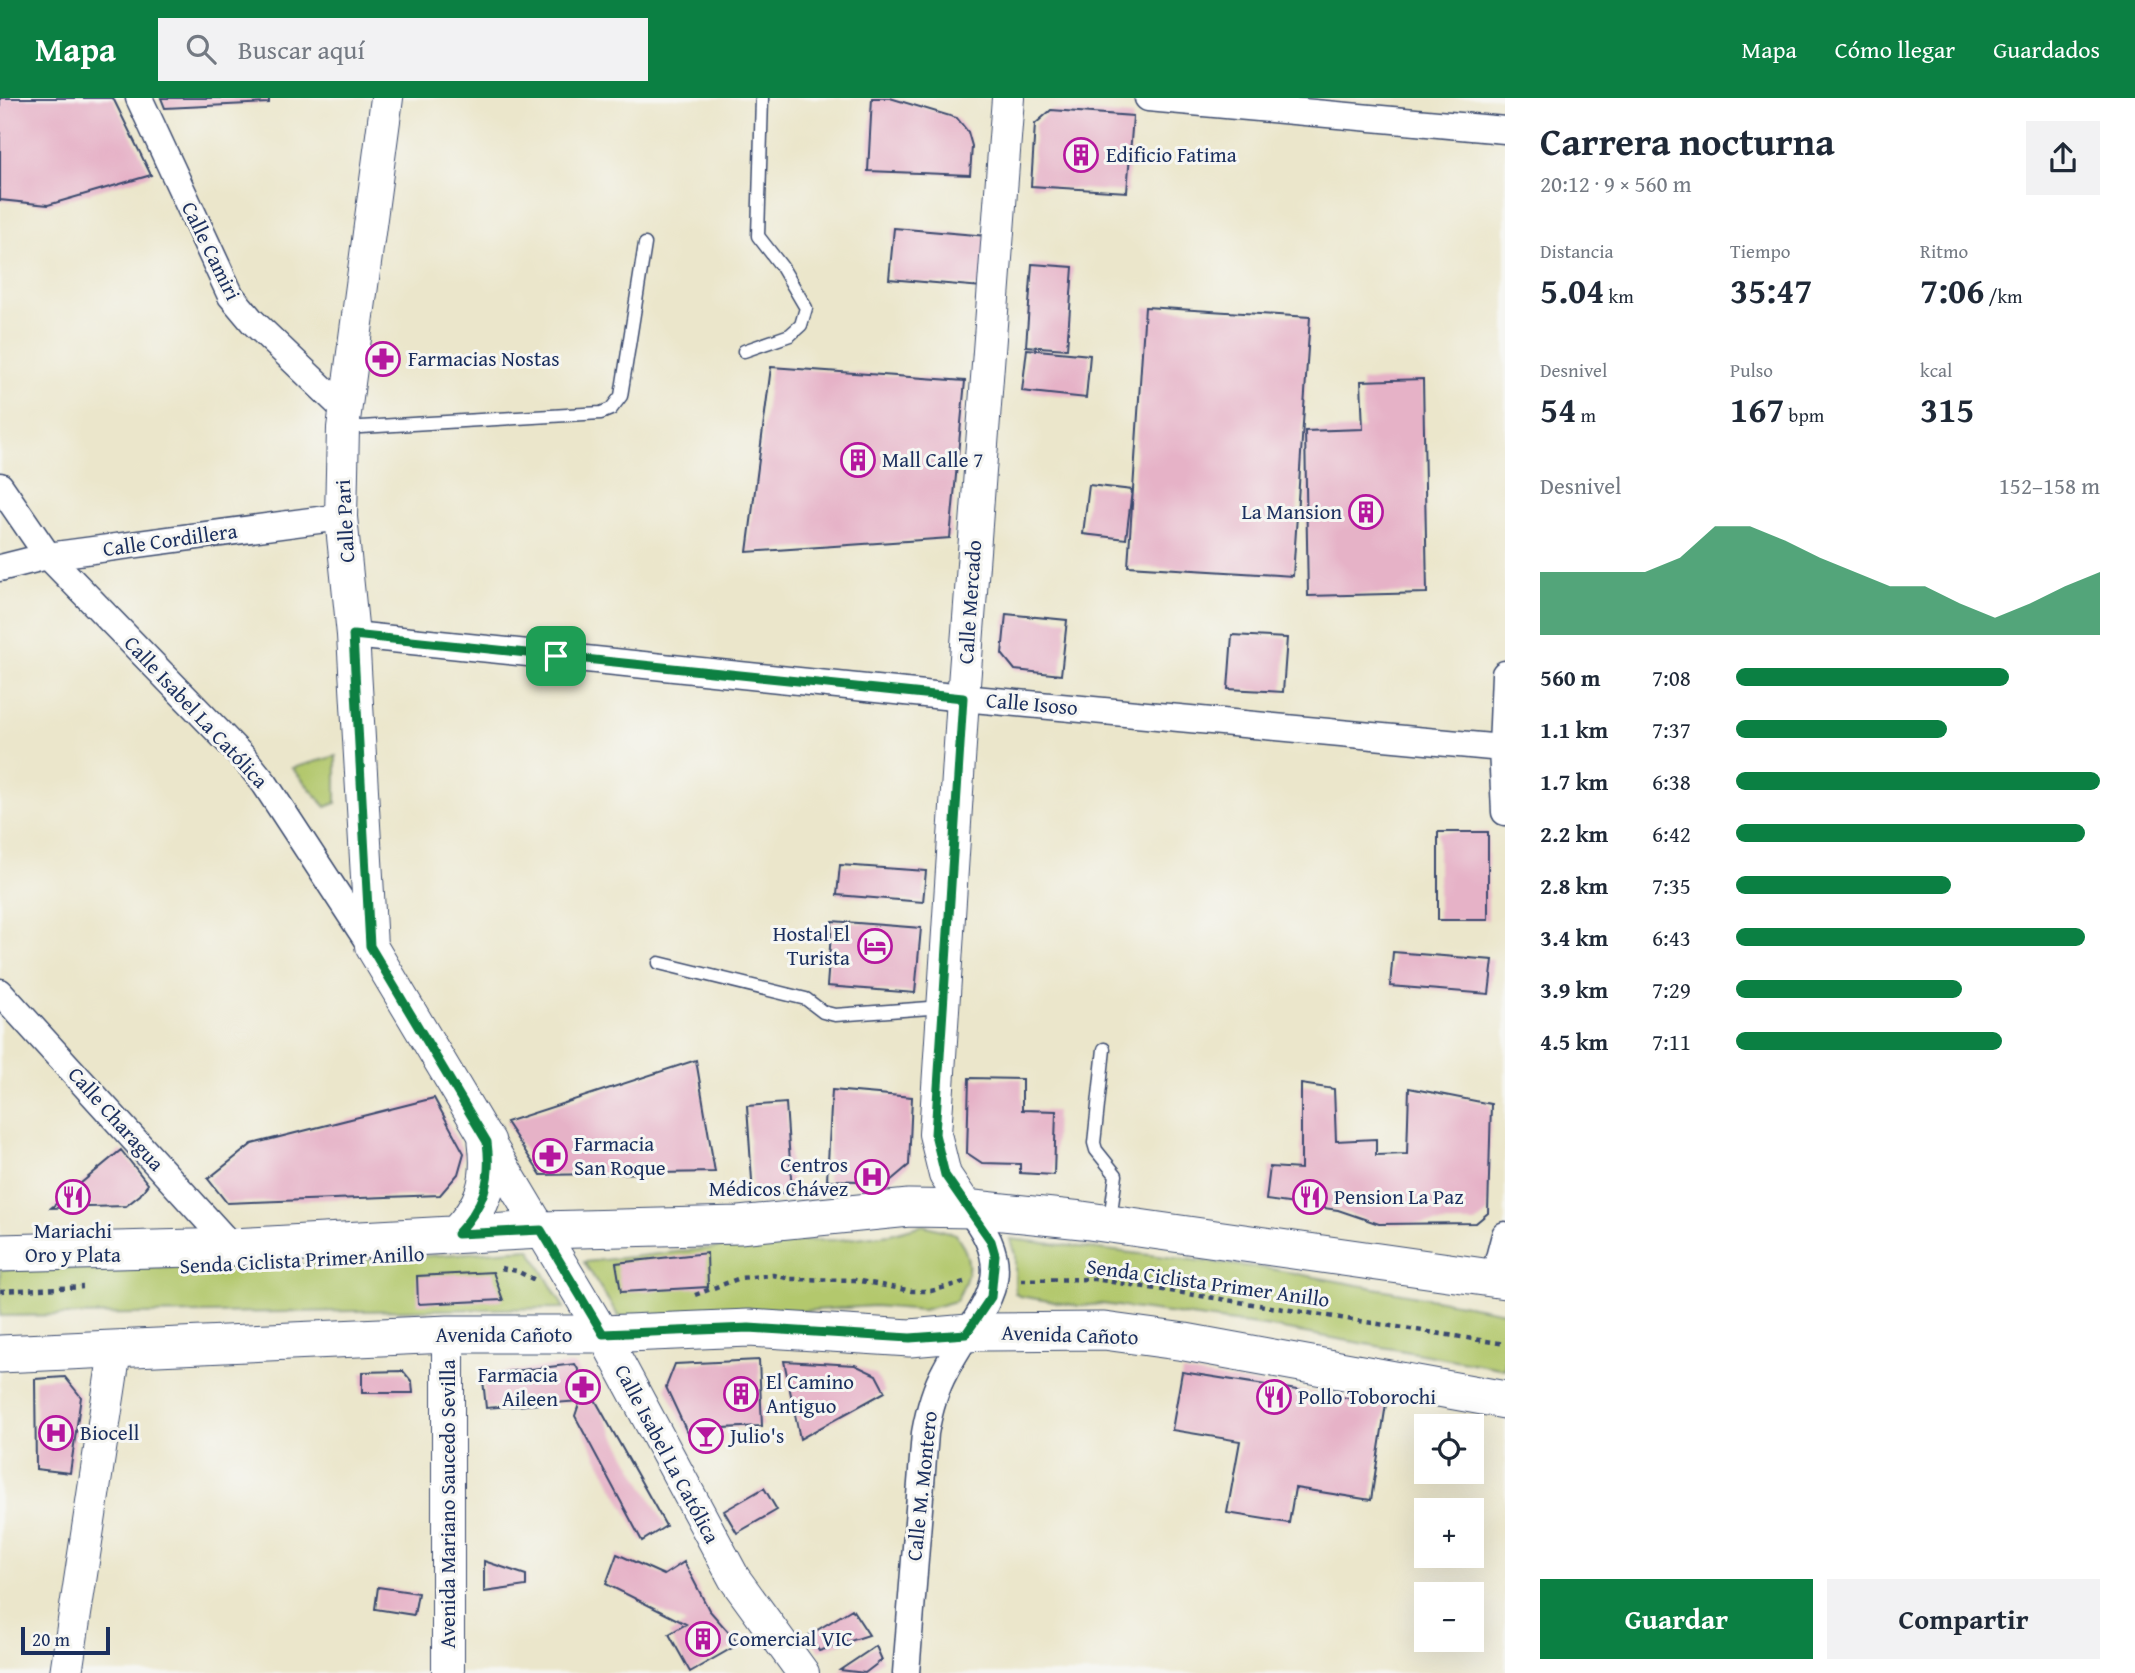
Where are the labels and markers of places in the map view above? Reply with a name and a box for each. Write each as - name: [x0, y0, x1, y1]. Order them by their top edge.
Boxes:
- building icon: Edificio Fatima: [1062, 136, 1100, 174]
- place label: Edificio Fatima: [1106, 139, 1237, 170]
- pharmacy icon: Farmacias Nostas: [364, 340, 402, 378]
- place label: Farmacias Nostas: [408, 343, 560, 374]
- building icon: Mall Calle 7: [839, 441, 877, 479]
- place label: Mall Calle 7: [882, 444, 983, 475]
- building icon: La Mansion: [1347, 493, 1385, 531]
- place label: La Mansion: [1242, 496, 1342, 527]
- pin: [526, 626, 586, 686]
- place label: Hostal El Turista: [773, 918, 850, 973]
- hotel icon: Hostal El Turista: [856, 927, 894, 965]
- place label: Farmacia San Roque: [574, 1128, 666, 1183]
- pharmacy icon: Farmacia San Roque: [531, 1137, 569, 1175]
- place label: Centros Médicos Chávez: [709, 1149, 848, 1204]
- hospital icon: Centros Médicos Chávez: [853, 1158, 891, 1196]
- restaurant icon: Mariachi Oro y Plata: [54, 1178, 92, 1216]
- restaurant icon: Pension La Paz: [1291, 1178, 1329, 1216]
- place label: Pension La Paz: [1334, 1181, 1464, 1212]
- place label: Mariachi Oro y Plata: [25, 1215, 121, 1270]
- place label: Farmacia Aileen: [478, 1359, 558, 1414]
- place label: El Camino Antiguo: [766, 1366, 854, 1421]
- pharmacy icon: Farmacia Aileen: [564, 1368, 602, 1406]
- building icon: El Camino Antiguo: [722, 1375, 760, 1413]
- restaurant icon: Pollo Toborochi: [1255, 1378, 1293, 1416]
- place label: Pollo Toborochi: [1298, 1381, 1436, 1412]
- hospital icon: Biocell: [37, 1414, 75, 1452]
- place label: Biocell: [80, 1417, 140, 1448]
- bar icon: Julio's: [687, 1417, 725, 1455]
- place label: Julio's: [727, 1420, 784, 1451]
- building icon: Comercial VIC: [684, 1620, 722, 1658]
- place label: Comercial VIC: [728, 1623, 853, 1654]

